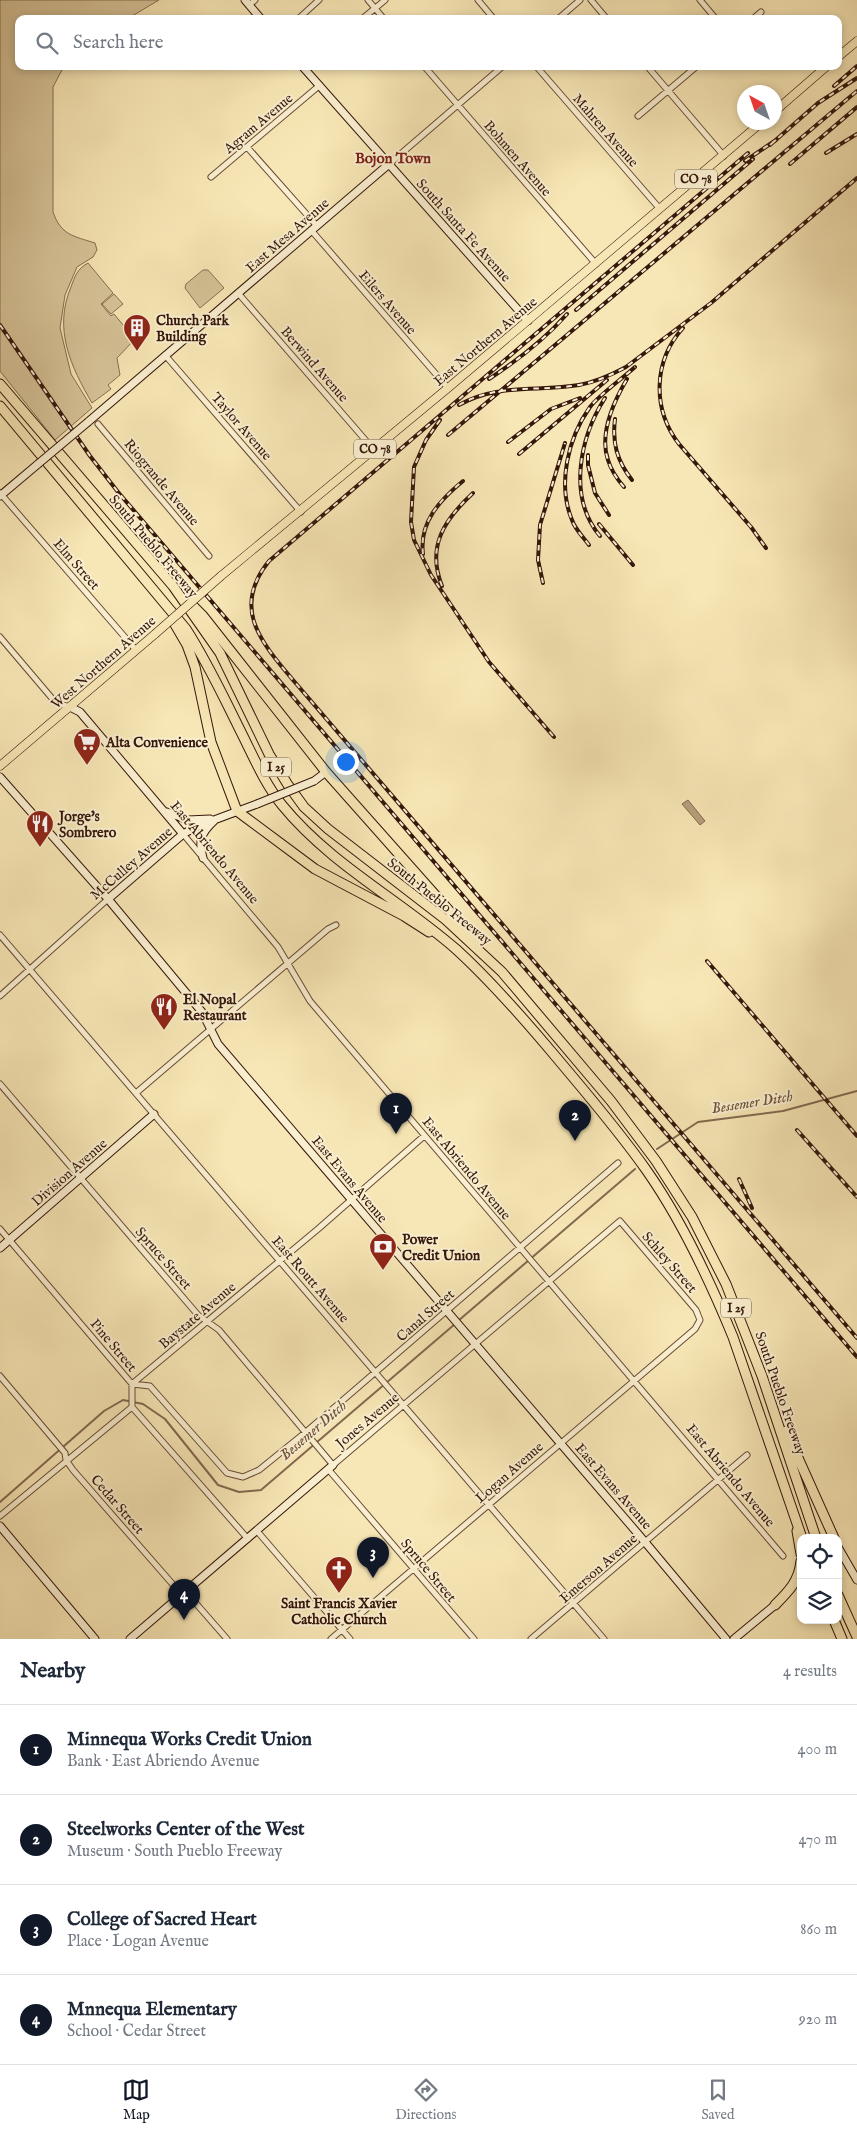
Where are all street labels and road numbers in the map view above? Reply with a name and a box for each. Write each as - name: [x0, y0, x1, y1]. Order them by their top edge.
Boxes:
- street label: Agram Avenue: [220, 89, 297, 159]
- street label: Mahren Avenue: [568, 90, 642, 172]
- street label: Bohmen Avenue: [479, 117, 555, 201]
- road number: CO 78: [675, 170, 717, 188]
- street label: South Santa Fe Avenue: [412, 175, 515, 286]
- street label: East Mesa Avenue: [242, 194, 334, 277]
- street label: Eilers Avenue: [354, 267, 421, 339]
- street label: East Northern Avenue: [430, 293, 542, 390]
- street label: Berwind Avenue: [276, 323, 352, 407]
- street label: Taylor Avenue: [207, 389, 276, 465]
- street label: Riogrande Avenue: [120, 436, 203, 530]
- road number: CO 78: [354, 439, 396, 458]
- street label: South Pueblo Freeway: [105, 491, 202, 602]
- street label: Elm Street: [49, 535, 104, 594]
- street label: West Northern Avenue: [47, 612, 160, 713]
- road number: I 25: [261, 758, 291, 776]
- street label: East Abriendo Avenue: [166, 797, 263, 908]
- street label: McCulley Avenue: [87, 823, 177, 904]
- street label: South Pueblo Freeway: [383, 854, 495, 950]
- street label: East Abriendo Avenue: [418, 1113, 515, 1224]
- street label: East Evans Avenue: [307, 1132, 391, 1227]
- street label: Division Avenue: [28, 1135, 112, 1210]
- street label: Spruce Street: [131, 1224, 196, 1294]
- street label: Schley Street: [638, 1228, 701, 1297]
- street label: East Routt Avenue: [268, 1232, 353, 1327]
- street label: Baystate Avenue: [156, 1278, 240, 1353]
- street label: Canal Street: [393, 1285, 459, 1346]
- road number: I 25: [721, 1299, 751, 1318]
- street label: Pine Street: [86, 1316, 141, 1376]
- street label: South Pueblo Freeway: [750, 1329, 810, 1458]
- street label: Jones Avenue: [331, 1389, 404, 1454]
- street label: East Abriendo Avenue: [682, 1420, 779, 1531]
- street label: Logan Avenue: [472, 1438, 548, 1507]
- street label: East Evans Avenue: [571, 1440, 656, 1534]
- street label: Cedar Street: [87, 1471, 148, 1538]
- street label: Emerson Avenue: [556, 1530, 642, 1608]
- street label: Spruce Street: [396, 1535, 460, 1606]

